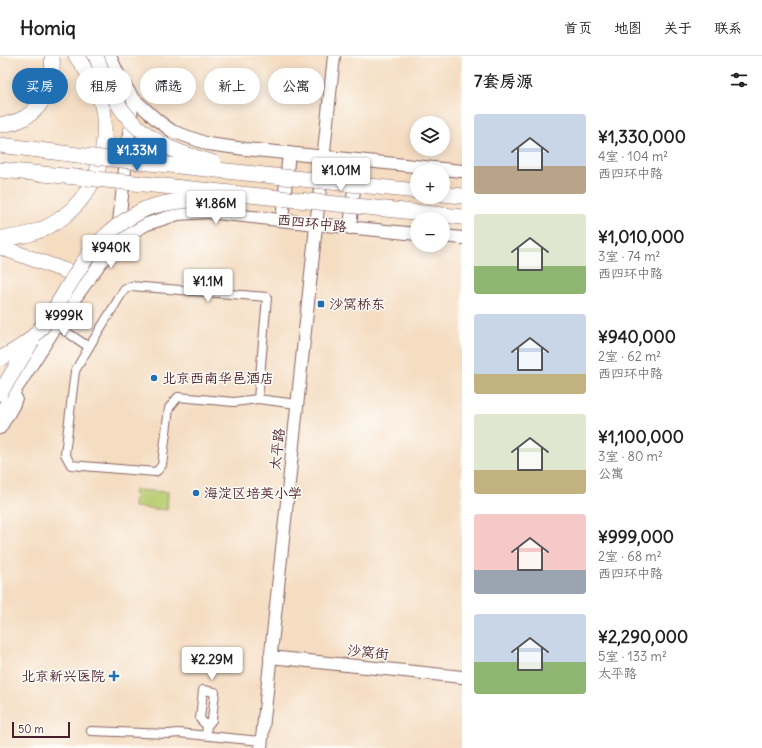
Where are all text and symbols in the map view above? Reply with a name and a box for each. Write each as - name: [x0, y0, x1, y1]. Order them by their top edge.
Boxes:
- text: Homiq: [20, 16, 76, 40]
- text: 首页: [564, 19, 592, 37]
- text: 地图: [614, 19, 642, 37]
- text: 关于: [664, 19, 692, 37]
- text: 联系: [714, 19, 742, 37]
- chip: 买房: [12, 68, 68, 104]
- chip: 租房: [76, 68, 132, 104]
- chip: 筛选: [140, 68, 196, 104]
- chip: 新上: [204, 68, 260, 104]
- chip: 公寓: [268, 68, 324, 104]
- icon: filters: [728, 69, 750, 91]
- text: 7套房源: [474, 70, 533, 92]
- map controls: [410, 116, 450, 252]
- button: layers: [410, 116, 450, 156]
- text: ¥1,330,000: [598, 126, 686, 148]
- icon: home: [506, 130, 554, 178]
- pin: ¥1.33M: [104, 138, 170, 172]
- text: ¥1.33M: [117, 142, 157, 159]
- text: 4室 · 104 m²: [598, 148, 668, 165]
- pin: ¥1.01M: [308, 158, 374, 192]
- text: ¥1.01M: [321, 162, 361, 179]
- button: +: [410, 164, 450, 204]
- text: 西四环中路: [598, 165, 663, 182]
- pin: ¥1.86M: [183, 191, 249, 225]
- text: ¥1.86M: [195, 195, 237, 212]
- street label: 西四环中路: [276, 210, 348, 236]
- button: −: [410, 212, 450, 252]
- text: ¥1,010,000: [598, 226, 685, 248]
- icon: home: [506, 230, 554, 278]
- pin: ¥940K: [83, 235, 139, 269]
- text: ¥940K: [91, 239, 131, 256]
- text: 3室 · 74 m²: [598, 248, 660, 265]
- text: 西四环中路: [598, 265, 663, 282]
- pin: ¥1.1M: [180, 269, 236, 303]
- text: ¥1.1M: [193, 273, 223, 290]
- place label: 沙窝桥东: [329, 295, 385, 313]
- marker: 沙窝桥东: [316, 299, 326, 309]
- pin: ¥999K: [36, 303, 92, 337]
- text: ¥999K: [45, 307, 83, 324]
- text: ¥940,000: [598, 326, 676, 348]
- icon: home: [506, 330, 554, 378]
- text: 2室 · 62 m²: [598, 348, 661, 365]
- text: 西四环中路: [598, 365, 663, 382]
- place label: 北京西南华邑酒店: [162, 369, 274, 387]
- marker: 北京西南华邑酒店: [149, 373, 159, 383]
- text: ¥1,100,000: [598, 426, 684, 448]
- street label: 太平路: [266, 427, 288, 471]
- icon: home: [506, 430, 554, 478]
- text: 3室 · 80 m²: [598, 448, 663, 465]
- text: 公寓: [598, 465, 624, 482]
- place label: 海淀区培英小学: [204, 484, 302, 502]
- marker: 海淀区培英小学: [191, 488, 201, 498]
- text: ¥999,000: [598, 526, 674, 548]
- icon: home: [506, 530, 554, 578]
- text: 2室 · 68 m²: [598, 548, 662, 565]
- text: 西四环中路: [598, 565, 663, 582]
- text: ¥2,290,000: [598, 626, 688, 648]
- icon: home: [506, 630, 554, 678]
- street label: 沙窝街: [346, 641, 390, 663]
- pin: ¥2.29M: [179, 647, 245, 681]
- text: 5室 · 133 m²: [598, 648, 667, 665]
- text: ¥2.29M: [191, 651, 233, 668]
- text: 太平路: [598, 665, 637, 682]
- place label: 北京新兴医院: [21, 667, 105, 685]
- marker: 北京新兴医院: [108, 670, 120, 682]
- scale bar: [12, 720, 70, 739]
- text: 50 m: [18, 722, 44, 736]

